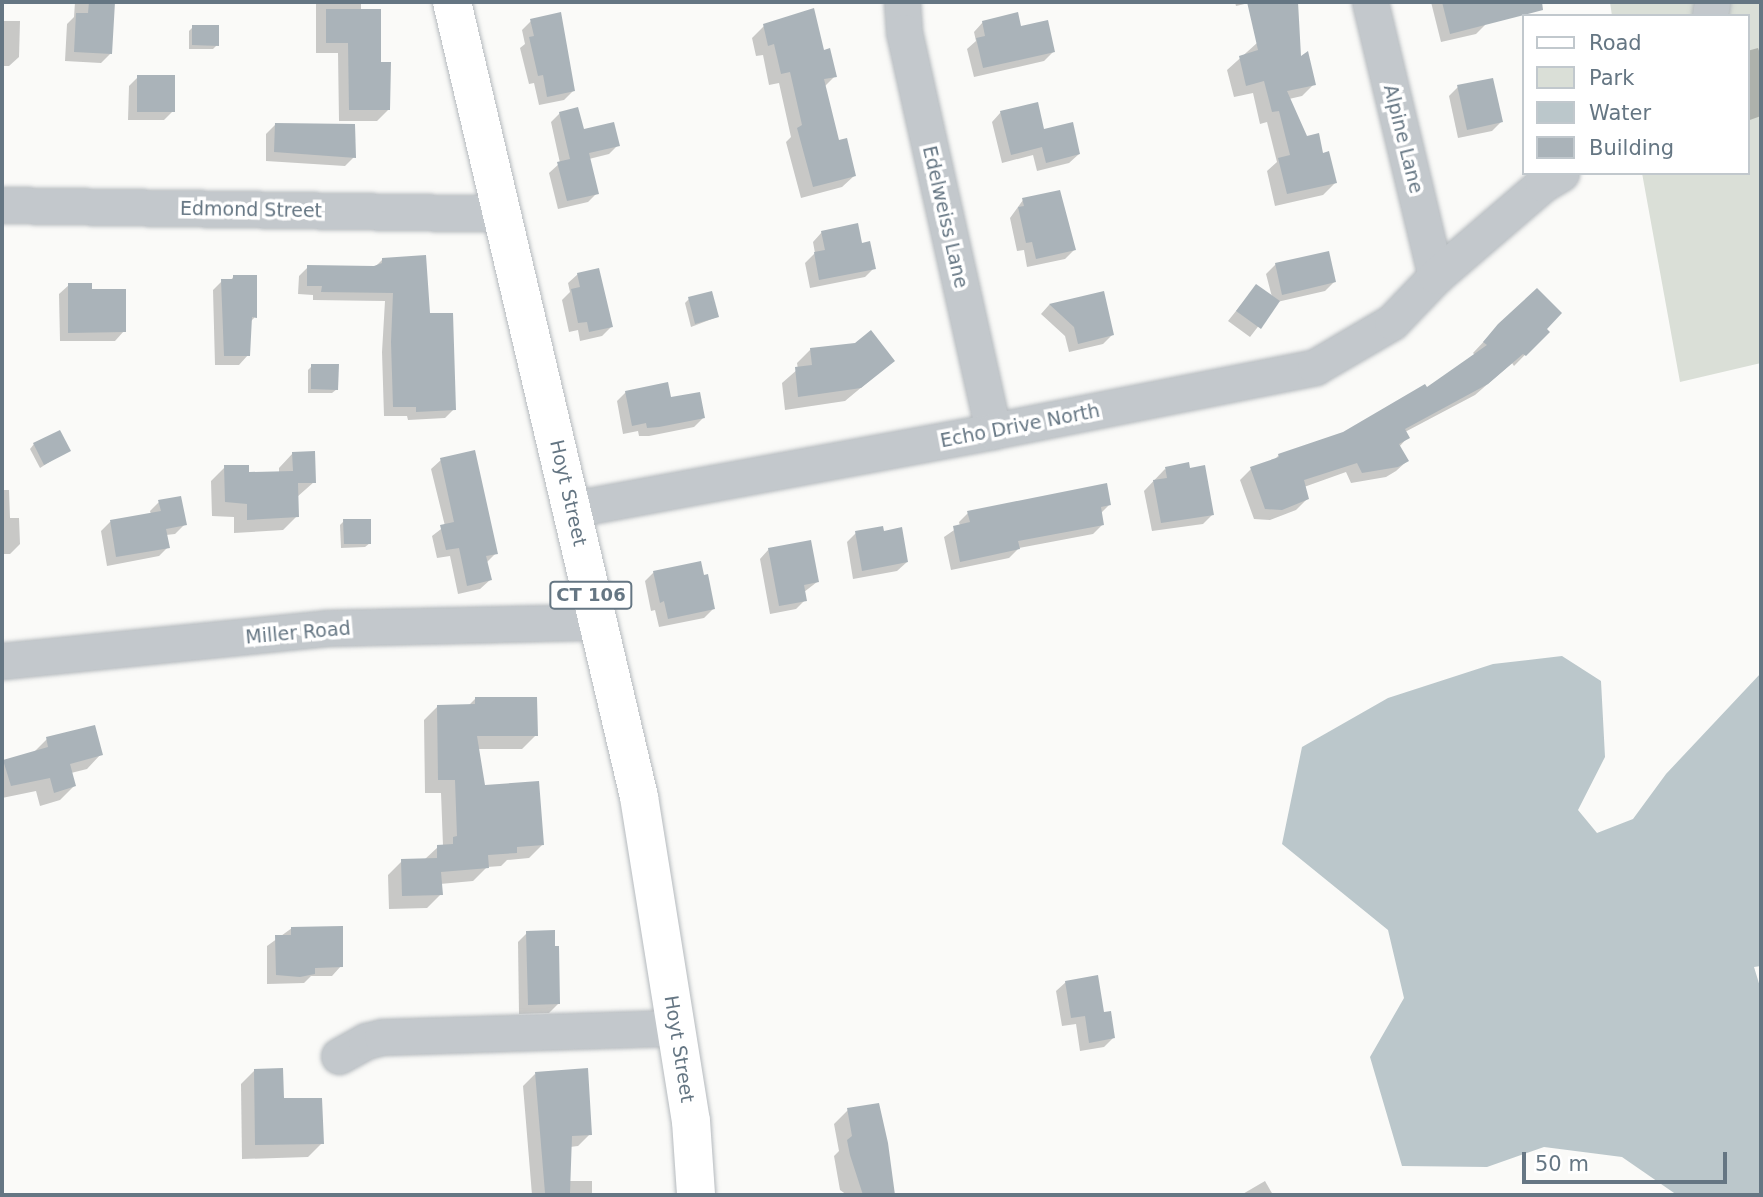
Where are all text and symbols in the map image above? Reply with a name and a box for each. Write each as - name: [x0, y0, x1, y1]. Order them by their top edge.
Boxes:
- legend: [1522, 14, 1749, 175]
- text: Road: [1589, 31, 1642, 55]
- text: Park: [1589, 66, 1634, 90]
- street label: Alpine Lane: [1378, 82, 1428, 196]
- text: Water: [1589, 101, 1651, 125]
- text: Building: [1589, 136, 1674, 160]
- street label: Edelweiss Lane: [918, 144, 972, 290]
- street label: Edmond Street: [180, 197, 322, 223]
- street label: Echo Drive North: [938, 399, 1102, 453]
- street label: Hoyt Street: [545, 438, 591, 548]
- road number: CT 106: [549, 580, 633, 610]
- street label: Miller Road: [244, 617, 352, 649]
- street label: Hoyt Street: [659, 994, 699, 1104]
- scale bar: [1525, 1138, 1730, 1182]
- text: 50 m: [1535, 1152, 1589, 1176]

